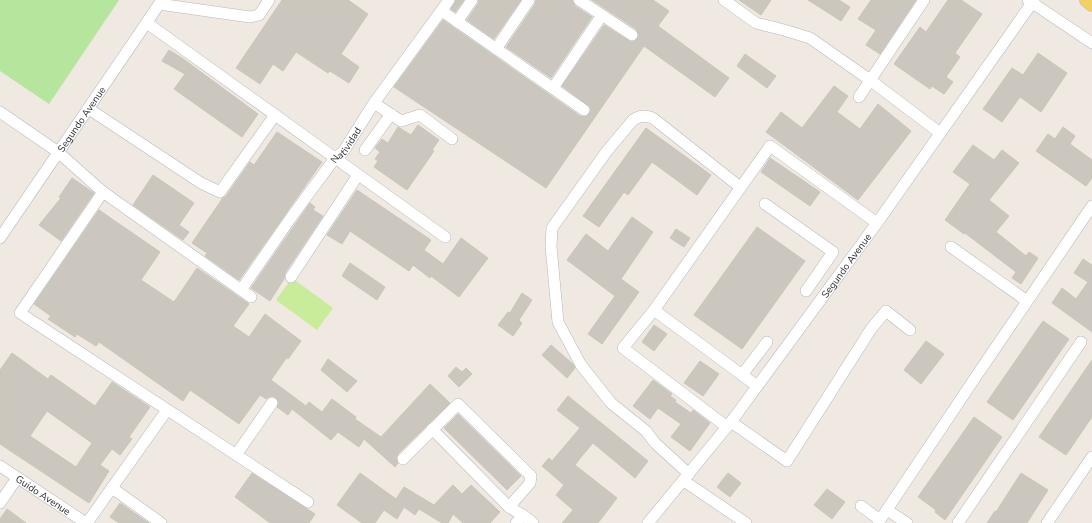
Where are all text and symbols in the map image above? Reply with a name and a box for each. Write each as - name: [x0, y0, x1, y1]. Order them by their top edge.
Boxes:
- street label: Segundo Avenue: [54, 84, 109, 155]
- street label: Natividad: [327, 125, 365, 166]
- street label: Segundo Avenue: [818, 231, 875, 301]
- street label: Guido Avenue: [13, 472, 73, 519]

